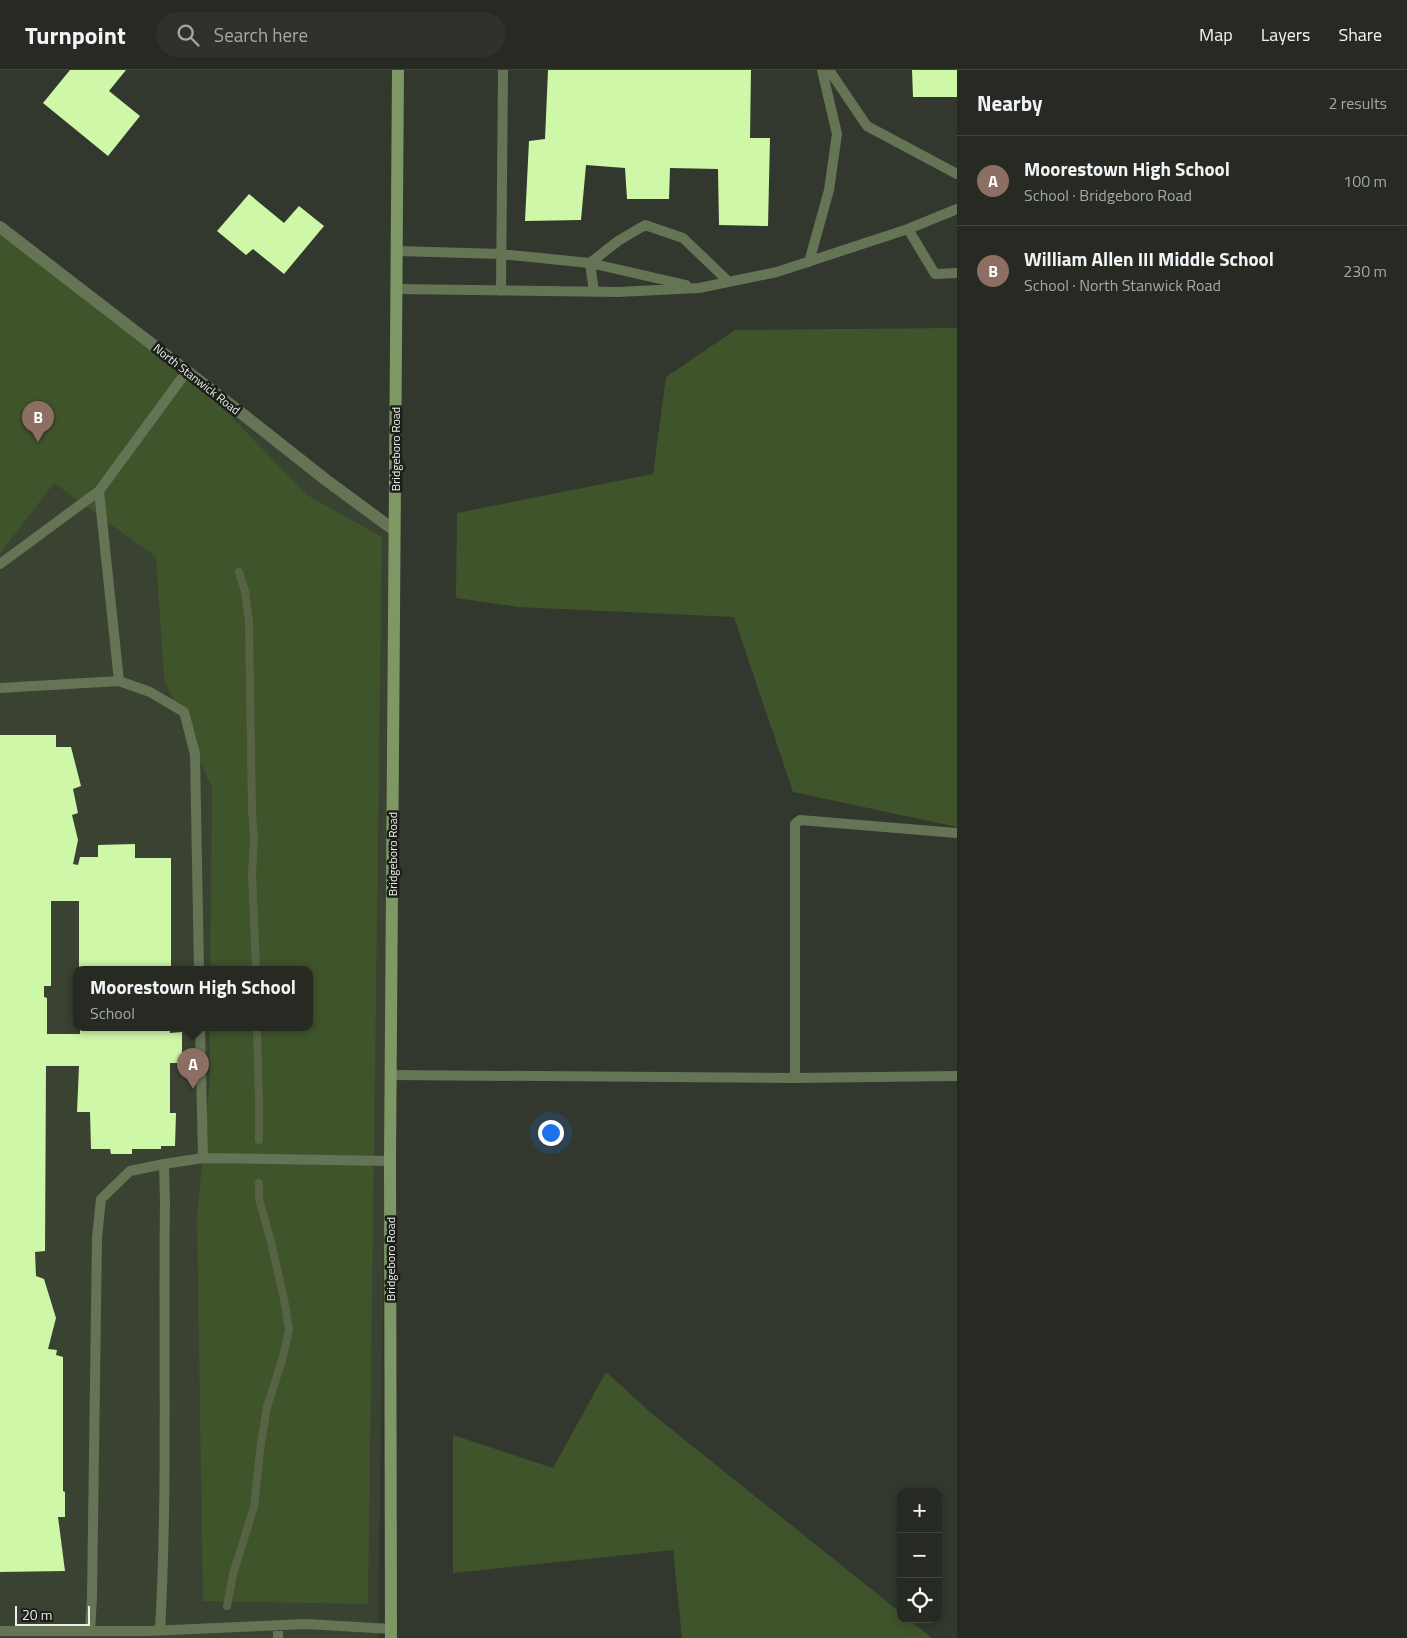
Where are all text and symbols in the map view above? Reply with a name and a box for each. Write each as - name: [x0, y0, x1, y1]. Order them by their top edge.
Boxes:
- search box: [156, 12, 506, 57]
- text: Turnpoint: [25, 17, 126, 53]
- text: Search here: [214, 20, 308, 49]
- icon: search: [174, 21, 202, 49]
- text: Map: [1199, 21, 1233, 48]
- text: Layers: [1261, 21, 1310, 48]
- text: Share: [1338, 21, 1382, 48]
- text: Nearby: [977, 87, 1042, 119]
- text: 2 results: [1328, 91, 1387, 115]
- text: Moorestown High School: [1024, 154, 1230, 183]
- text: A: [988, 169, 998, 193]
- text: 100 m: [1343, 169, 1387, 193]
- text: School · Bridgeboro Road: [1024, 183, 1192, 207]
- text: William Allen III Middle School: [1024, 244, 1274, 273]
- text: B: [988, 259, 998, 283]
- text: 230 m: [1343, 259, 1387, 283]
- text: School · North Stanwick Road: [1024, 273, 1221, 297]
- street label: North Stanwick Road: [149, 339, 245, 419]
- pin: B: [22, 401, 54, 442]
- street label: Bridgeboro Road: [386, 407, 405, 491]
- street label: Bridgeboro Road: [383, 812, 402, 896]
- popup: [73, 966, 313, 1031]
- text: Moorestown High School: [90, 972, 296, 1001]
- text: School: [90, 1001, 135, 1025]
- pin: A: [177, 1048, 209, 1089]
- your location: [538, 1120, 564, 1146]
- street label: Bridgeboro Road: [381, 1217, 400, 1301]
- map controls: [897, 1488, 942, 1623]
- button: +: [897, 1488, 942, 1533]
- button: −: [897, 1533, 942, 1578]
- button: locate: [897, 1578, 942, 1623]
- scale bar: [15, 1603, 90, 1626]
- text: 20 m: [22, 1604, 52, 1625]

